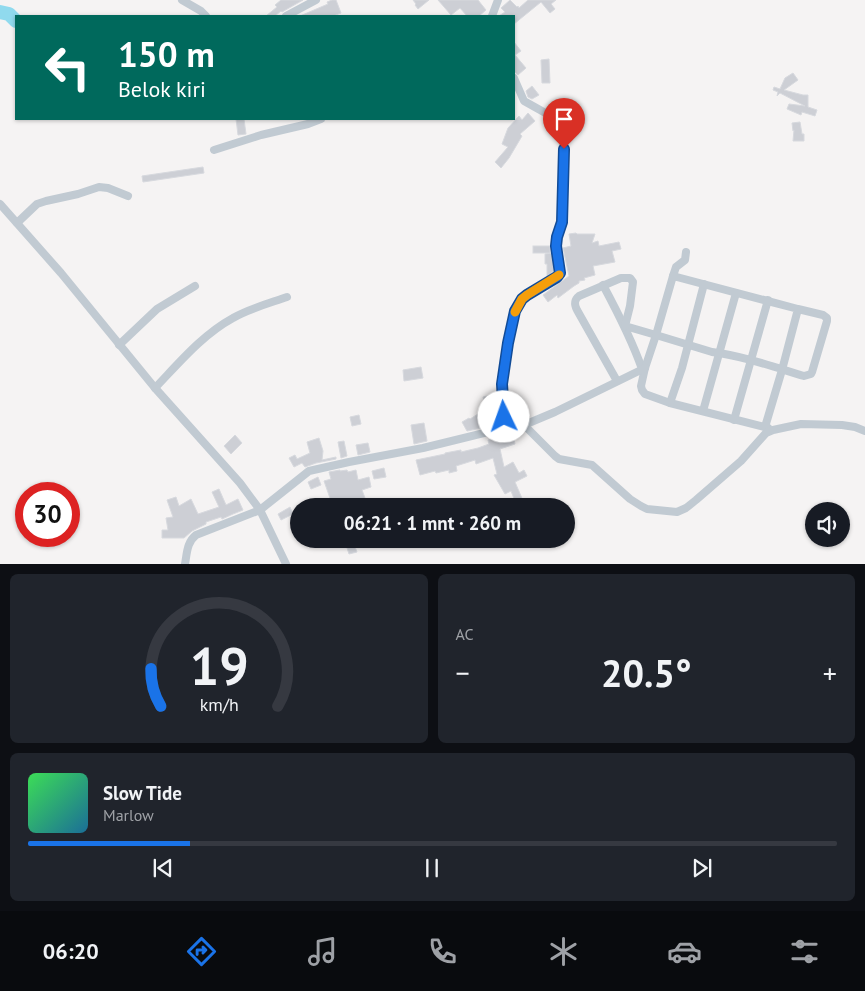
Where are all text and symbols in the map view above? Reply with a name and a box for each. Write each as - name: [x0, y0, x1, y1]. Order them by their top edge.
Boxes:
- text: 150 m: [118, 31, 215, 77]
- icon: left: [35, 35, 100, 100]
- text: Belok kiri: [118, 75, 206, 103]
- pin: [543, 98, 585, 149]
- icon: arrive: [550, 105, 578, 133]
- position arrow: [477, 390, 529, 442]
- speed limit sign: 30: [15, 482, 80, 547]
- map controls: [805, 502, 850, 547]
- button: sound: [805, 502, 850, 547]
- text: 06:21 · 1 mnt · 260 m: [344, 511, 521, 535]
- text: AC: [456, 624, 474, 644]
- text: 19: [189, 632, 248, 699]
- text: 20.5°: [601, 648, 692, 697]
- text: −: [456, 654, 470, 691]
- text: +: [823, 654, 837, 691]
- text: km/h: [199, 693, 238, 716]
- text: Slow Tide: [103, 781, 182, 805]
- text: Marlow: [103, 805, 154, 825]
- icon: previous: [149, 854, 177, 882]
- icon: pause: [418, 854, 446, 882]
- icon: next: [688, 854, 716, 882]
- icon: directions: [184, 934, 219, 969]
- icon: music: [305, 934, 340, 969]
- icon: phone: [425, 934, 460, 969]
- icon: climate: [546, 934, 581, 969]
- icon: car: [667, 934, 702, 969]
- icon: filters: [787, 934, 822, 969]
- text: 06:20: [43, 937, 99, 965]

